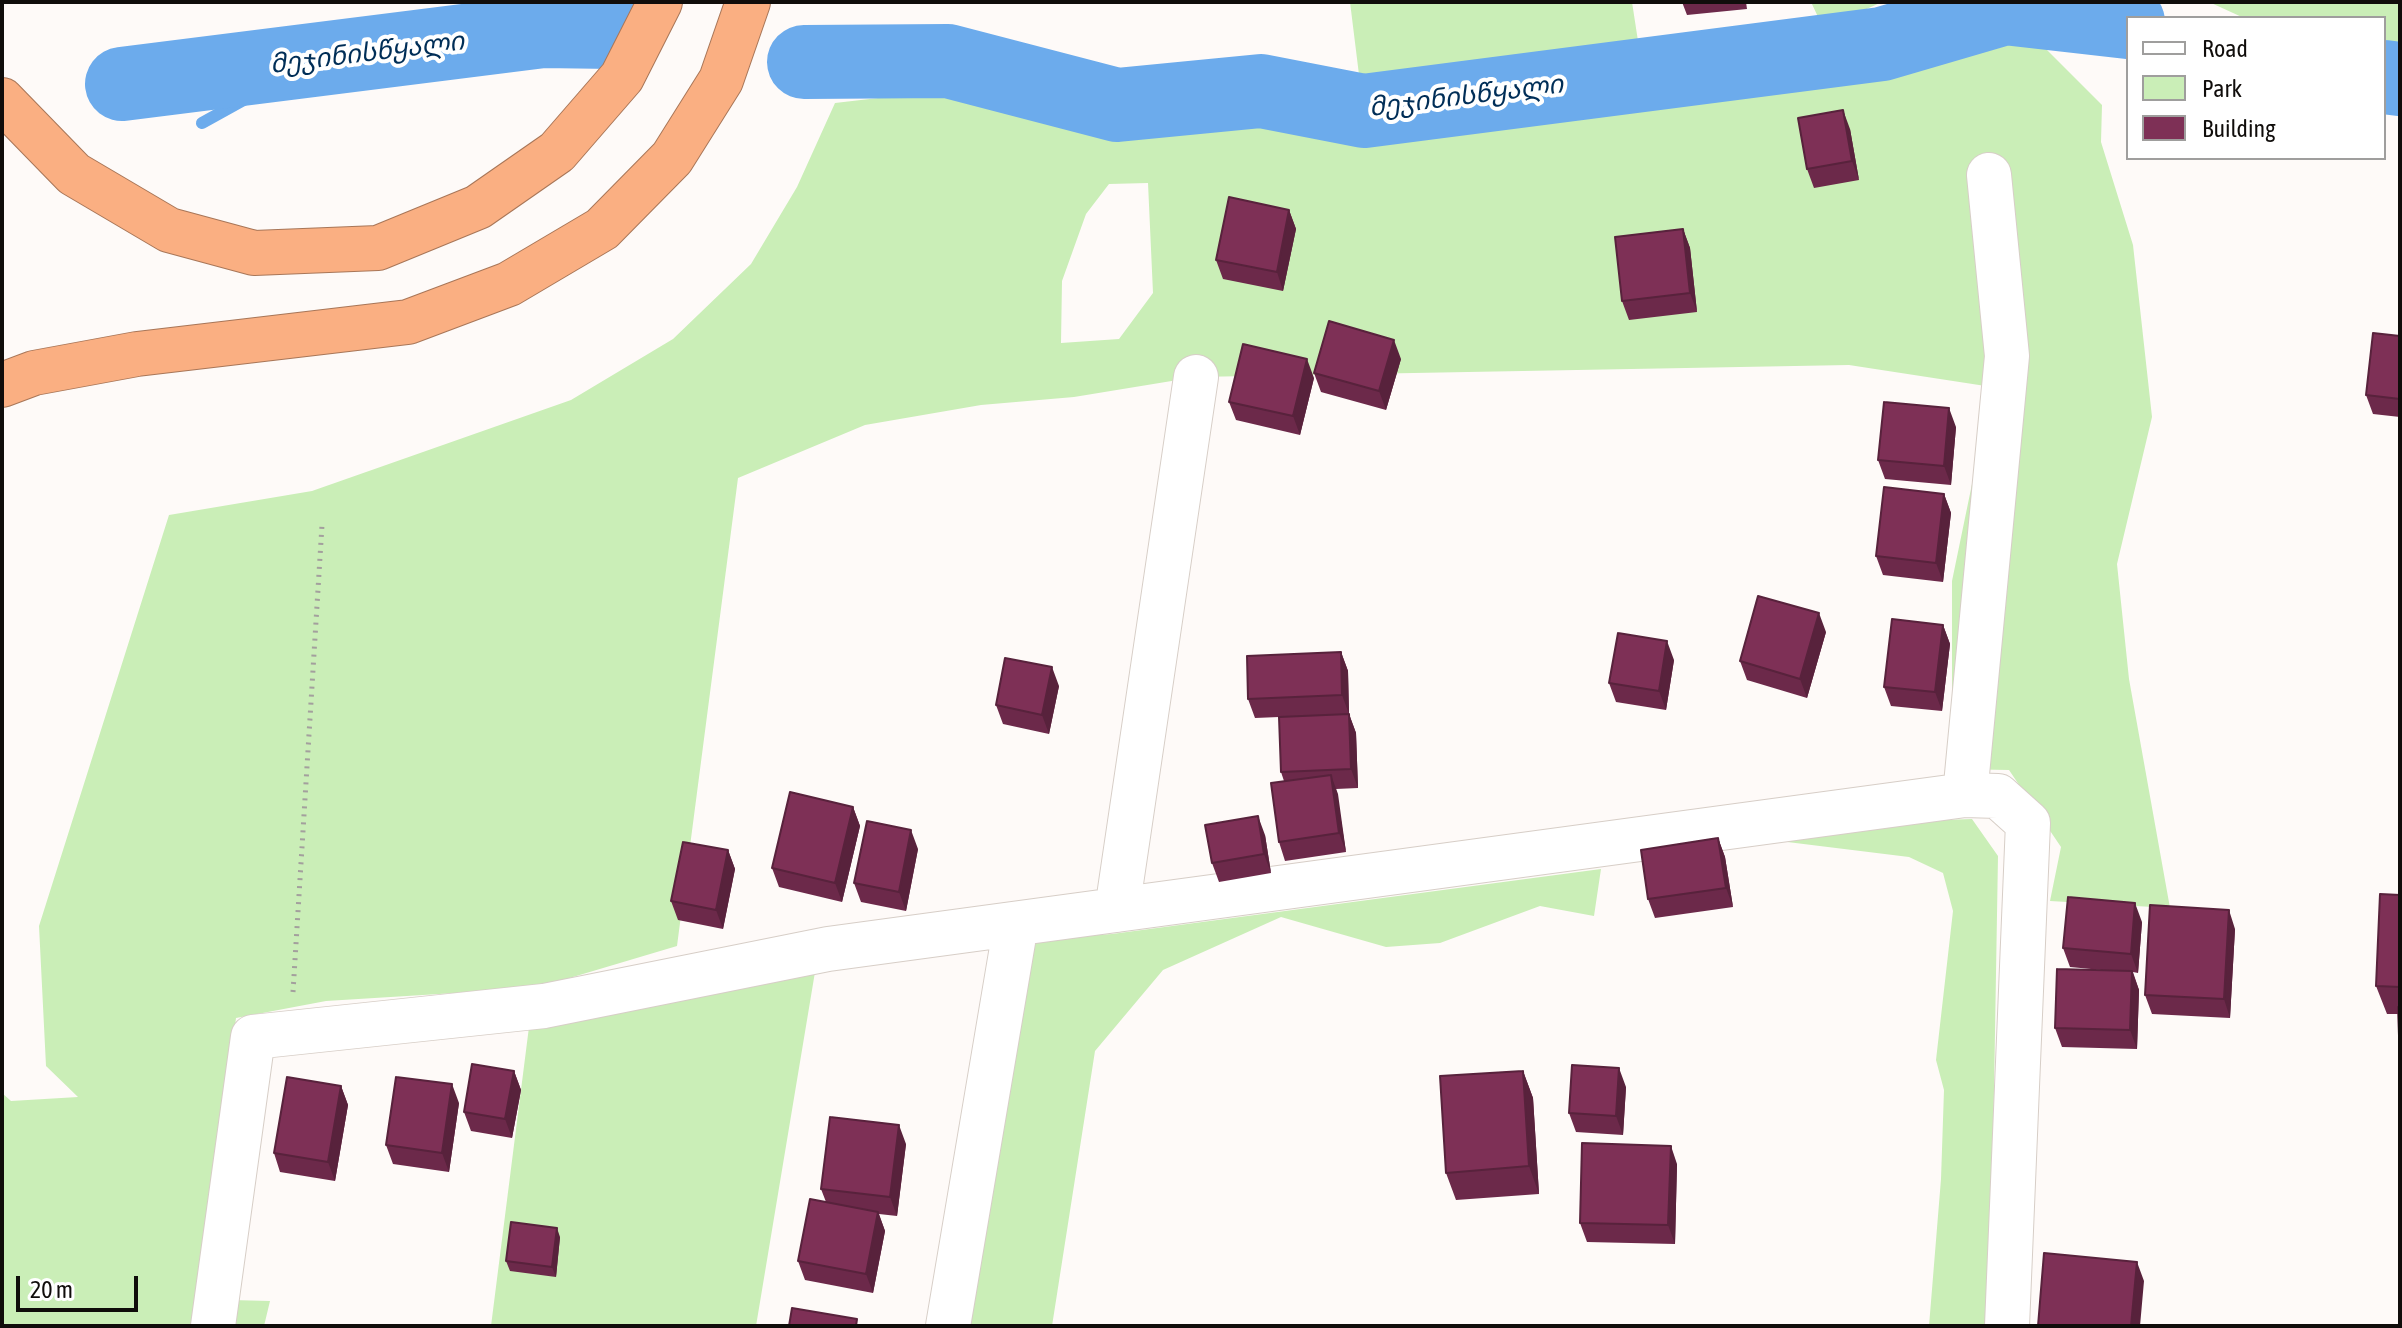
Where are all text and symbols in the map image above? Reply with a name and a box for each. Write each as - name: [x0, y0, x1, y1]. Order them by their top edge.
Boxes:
- legend: [2126, 16, 2386, 160]
- water label: მეჯინისწყალი: [268, 26, 466, 80]
- text: Road: [2202, 35, 2248, 62]
- water label: მეჯინისწყალი: [1367, 69, 1565, 123]
- text: Park: [2202, 75, 2242, 102]
- text: Building: [2202, 115, 2275, 142]
- scale bar: [20, 1260, 142, 1310]
- text: 20 m: [30, 1276, 73, 1303]

